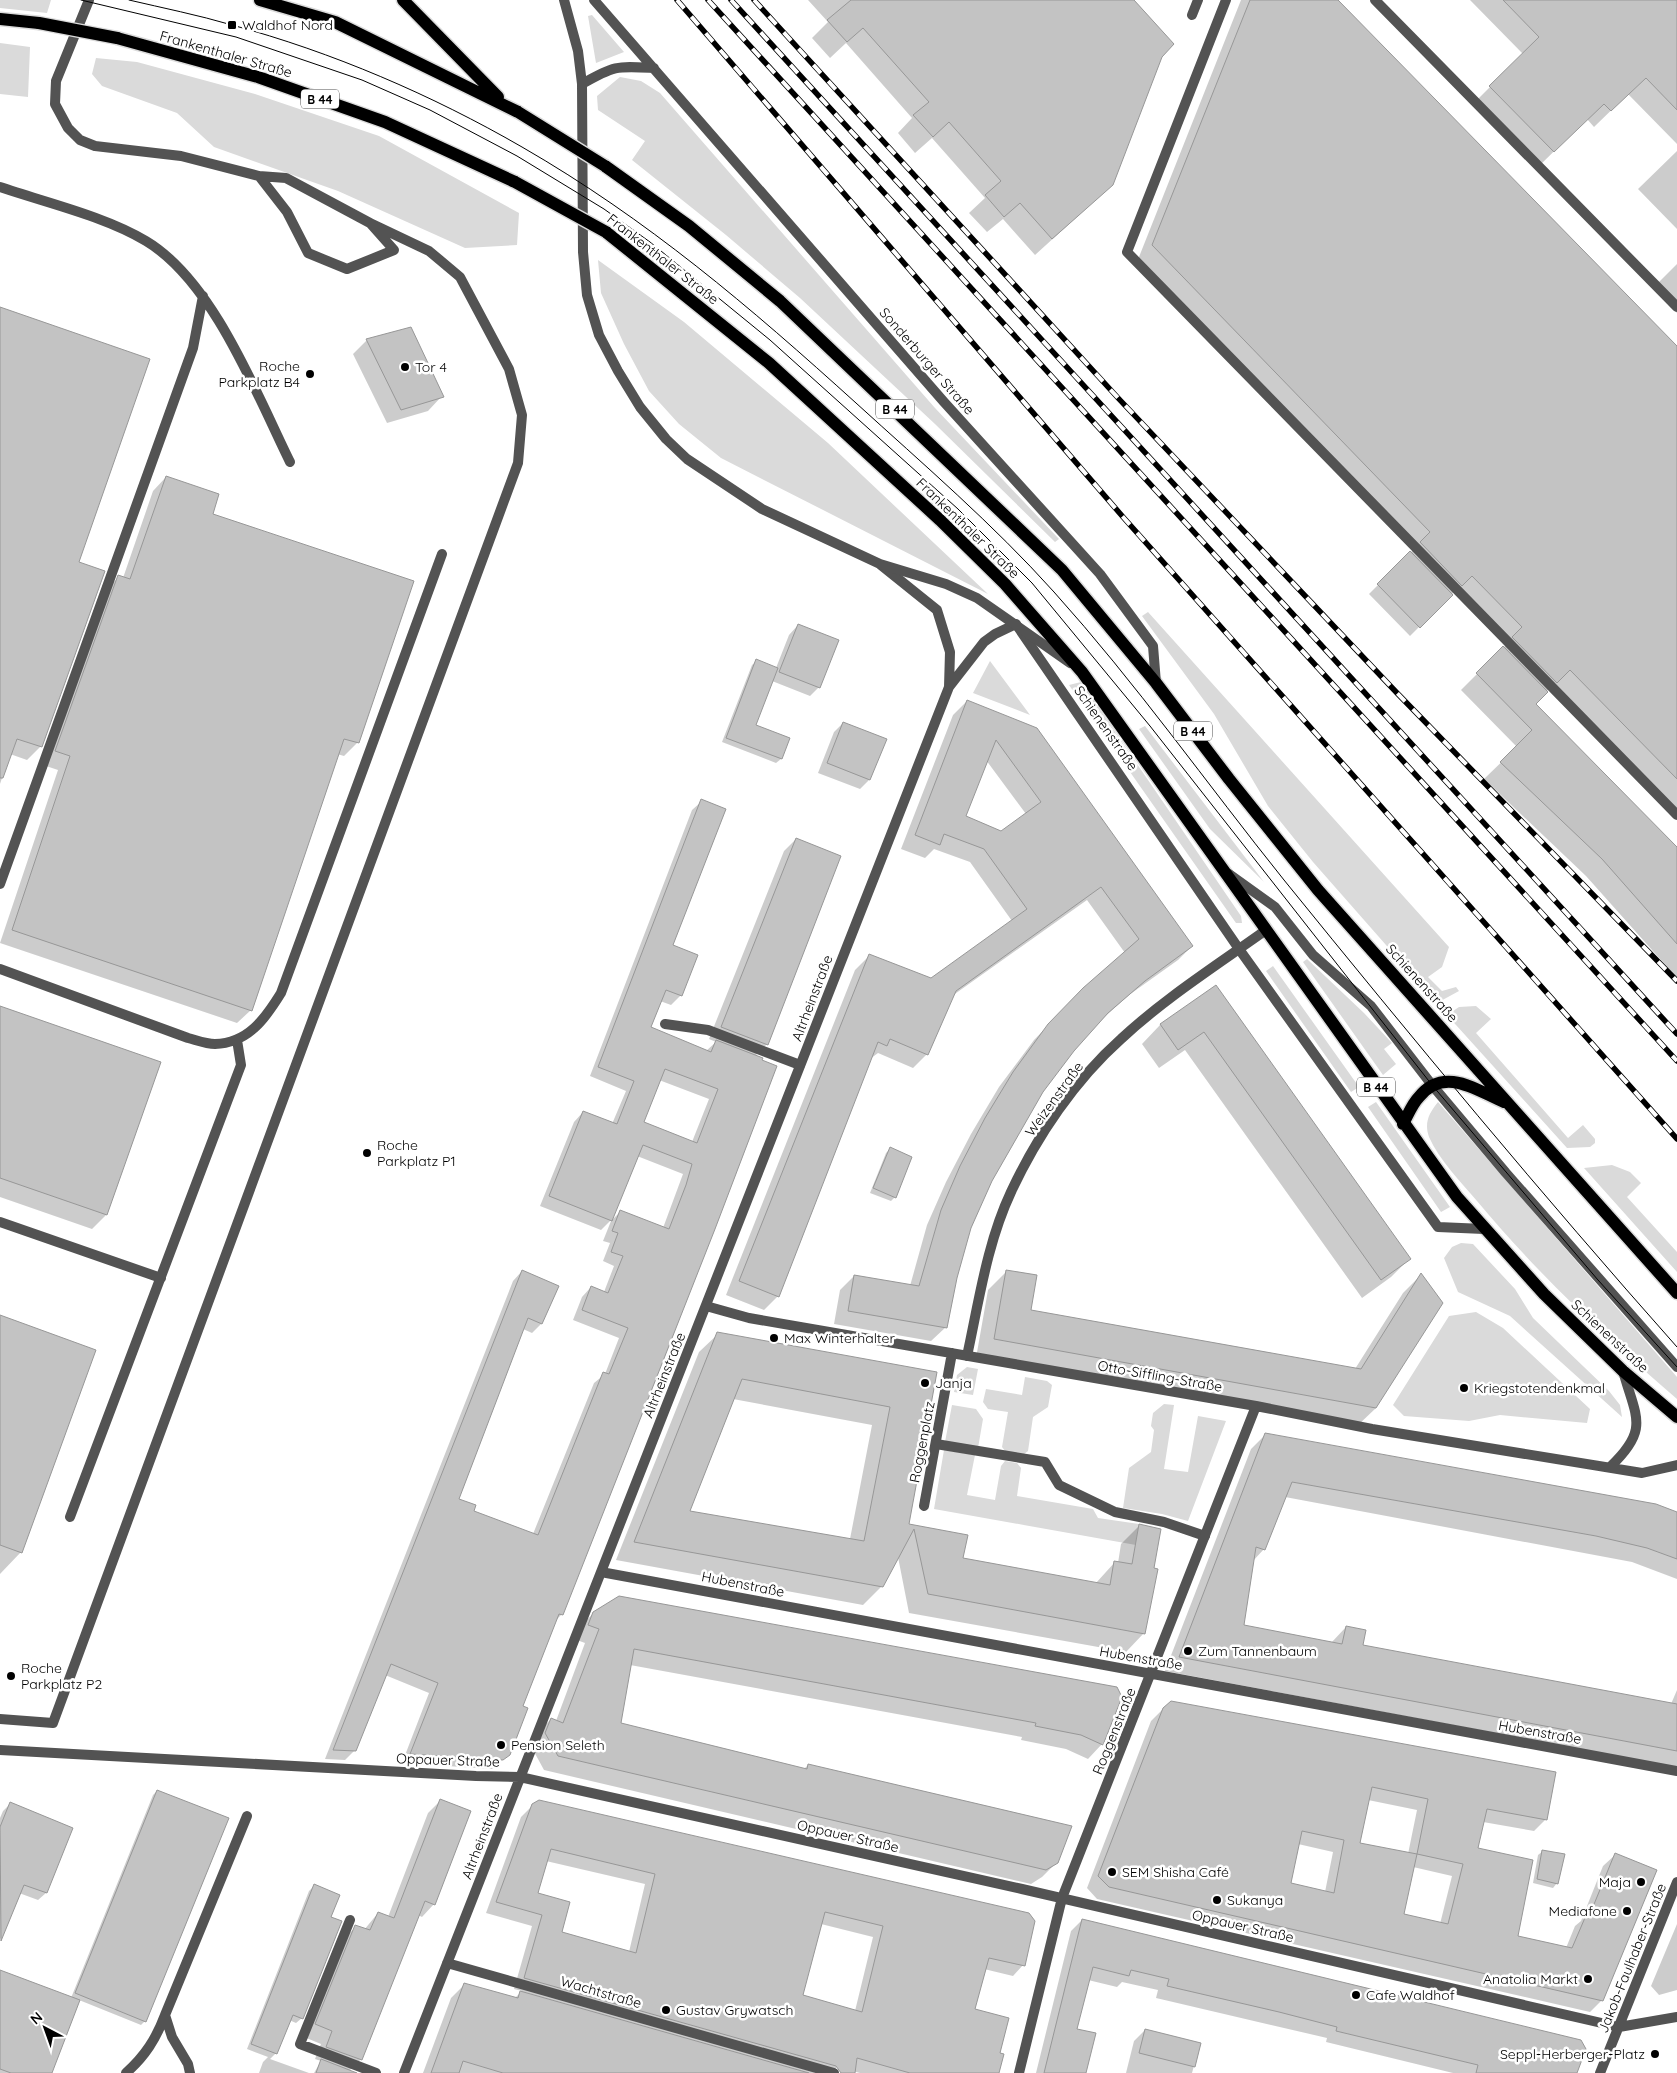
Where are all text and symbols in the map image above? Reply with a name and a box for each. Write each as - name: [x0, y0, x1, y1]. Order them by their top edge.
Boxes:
- place label: Waldhof Nord: [242, 16, 333, 34]
- marker: Waldhof Nord: [226, 19, 238, 31]
- street label: Frankenthaler Straße: [158, 26, 294, 82]
- road number: B 44: [301, 90, 339, 108]
- street label: Frankenthaler Straße: [604, 210, 723, 308]
- street label: Sonderburger Straße: [876, 304, 979, 418]
- place label: Roche Parkplatz B4: [218, 357, 300, 391]
- place label: Tor 4: [415, 358, 447, 376]
- marker: Tor 4: [399, 361, 411, 373]
- marker: Roche Parkplatz B4: [304, 368, 316, 380]
- road number: B 44: [876, 399, 914, 418]
- street label: Frankenthaler Straße: [913, 474, 1024, 582]
- street label: Schienenstraße: [1070, 682, 1142, 774]
- road number: B 44: [1174, 721, 1212, 740]
- street label: Schienenstraße: [1382, 940, 1462, 1026]
- street label: Altrheinstraße: [787, 952, 837, 1044]
- street label: Weizenstraße: [1021, 1058, 1087, 1140]
- road number: B 44: [1357, 1078, 1395, 1096]
- place label: Roche Parkplatz P1: [377, 1136, 456, 1170]
- marker: Roche Parkplatz P1: [361, 1147, 373, 1159]
- street label: Schienenstraße: [1567, 1295, 1653, 1377]
- street label: Altrheinstraße: [639, 1329, 689, 1420]
- place label: Max Winterhalter: [784, 1329, 895, 1347]
- marker: Max Winterhalter: [768, 1332, 780, 1344]
- street label: Otto-Siffling-Straße: [1096, 1356, 1224, 1396]
- place label: Janja: [935, 1374, 972, 1392]
- marker: Janja: [919, 1377, 931, 1389]
- place label: Kriegstotendenkmal: [1474, 1379, 1605, 1397]
- marker: Kriegstotendenkmal: [1458, 1382, 1470, 1394]
- street label: Roggenplatz: [905, 1399, 939, 1484]
- street label: Hubenstraße: [700, 1567, 786, 1601]
- street label: Hubenstraße: [1098, 1642, 1184, 1674]
- place label: Zum Tannenbaum: [1198, 1642, 1317, 1660]
- marker: Zum Tannenbaum: [1182, 1645, 1194, 1657]
- place label: Roche Parkplatz P2: [21, 1659, 102, 1693]
- marker: Roche Parkplatz P2: [5, 1670, 17, 1682]
- street label: Roggenstraße: [1088, 1685, 1140, 1777]
- street label: Hubenstraße: [1497, 1716, 1583, 1748]
- place label: Pension Seleth: [511, 1736, 605, 1754]
- marker: Pension Seleth: [495, 1739, 507, 1751]
- street label: Oppauer Straße: [396, 1749, 500, 1771]
- street label: Altrheinstraße: [457, 1790, 507, 1882]
- street label: Oppauer Straße: [795, 1816, 901, 1856]
- place label: SEM Shisha Café: [1122, 1863, 1229, 1881]
- marker: SEM Shisha Café: [1106, 1866, 1118, 1878]
- place label: Maja: [1599, 1873, 1631, 1891]
- marker: Maja: [1635, 1876, 1647, 1888]
- street label: Jakob-Faulhaber-Straße: [1594, 1881, 1670, 2035]
- place label: Sukanya: [1227, 1891, 1283, 1909]
- marker: Sukanya: [1211, 1894, 1223, 1906]
- place label: Mediafone: [1549, 1902, 1617, 1920]
- marker: Mediafone: [1621, 1905, 1633, 1917]
- street label: Oppauer Straße: [1190, 1906, 1296, 1946]
- place label: Anatolia Markt: [1483, 1970, 1578, 1988]
- street label: Wachtstraße: [558, 1972, 644, 2012]
- marker: Anatolia Markt: [1582, 1973, 1594, 1985]
- place label: Cafe Waldhof: [1366, 1986, 1455, 2004]
- marker: Cafe Waldhof: [1350, 1989, 1362, 2001]
- place label: Gustav Grywatsch: [676, 2001, 794, 2019]
- north arrow: [20, 2003, 70, 2053]
- marker: Gustav Grywatsch: [660, 2004, 672, 2016]
- text: N: [27, 2008, 46, 2028]
- place label: Seppl-Herberger-Platz: [1500, 2045, 1645, 2063]
- marker: Seppl-Herberger-Platz: [1649, 2048, 1661, 2060]

